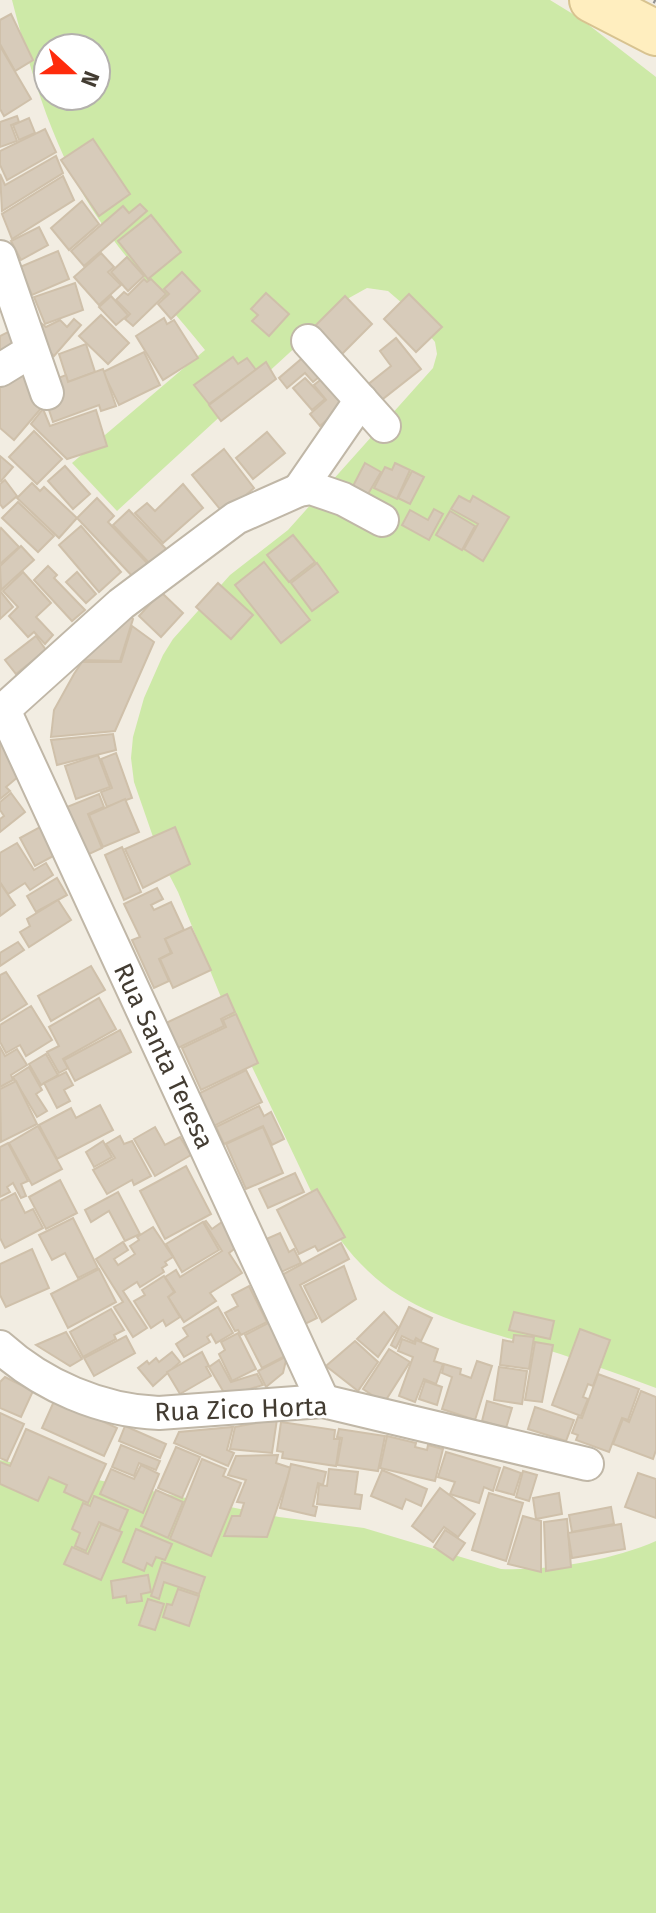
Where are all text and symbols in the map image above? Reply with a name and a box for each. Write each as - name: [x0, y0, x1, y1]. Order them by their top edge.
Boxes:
- north arrow: [32, 32, 112, 112]
- text: N: [75, 67, 105, 91]
- street label: Rua Santa Teresa: [107, 958, 220, 1154]
- street label: Rua Zico Horta: [154, 1391, 328, 1428]

